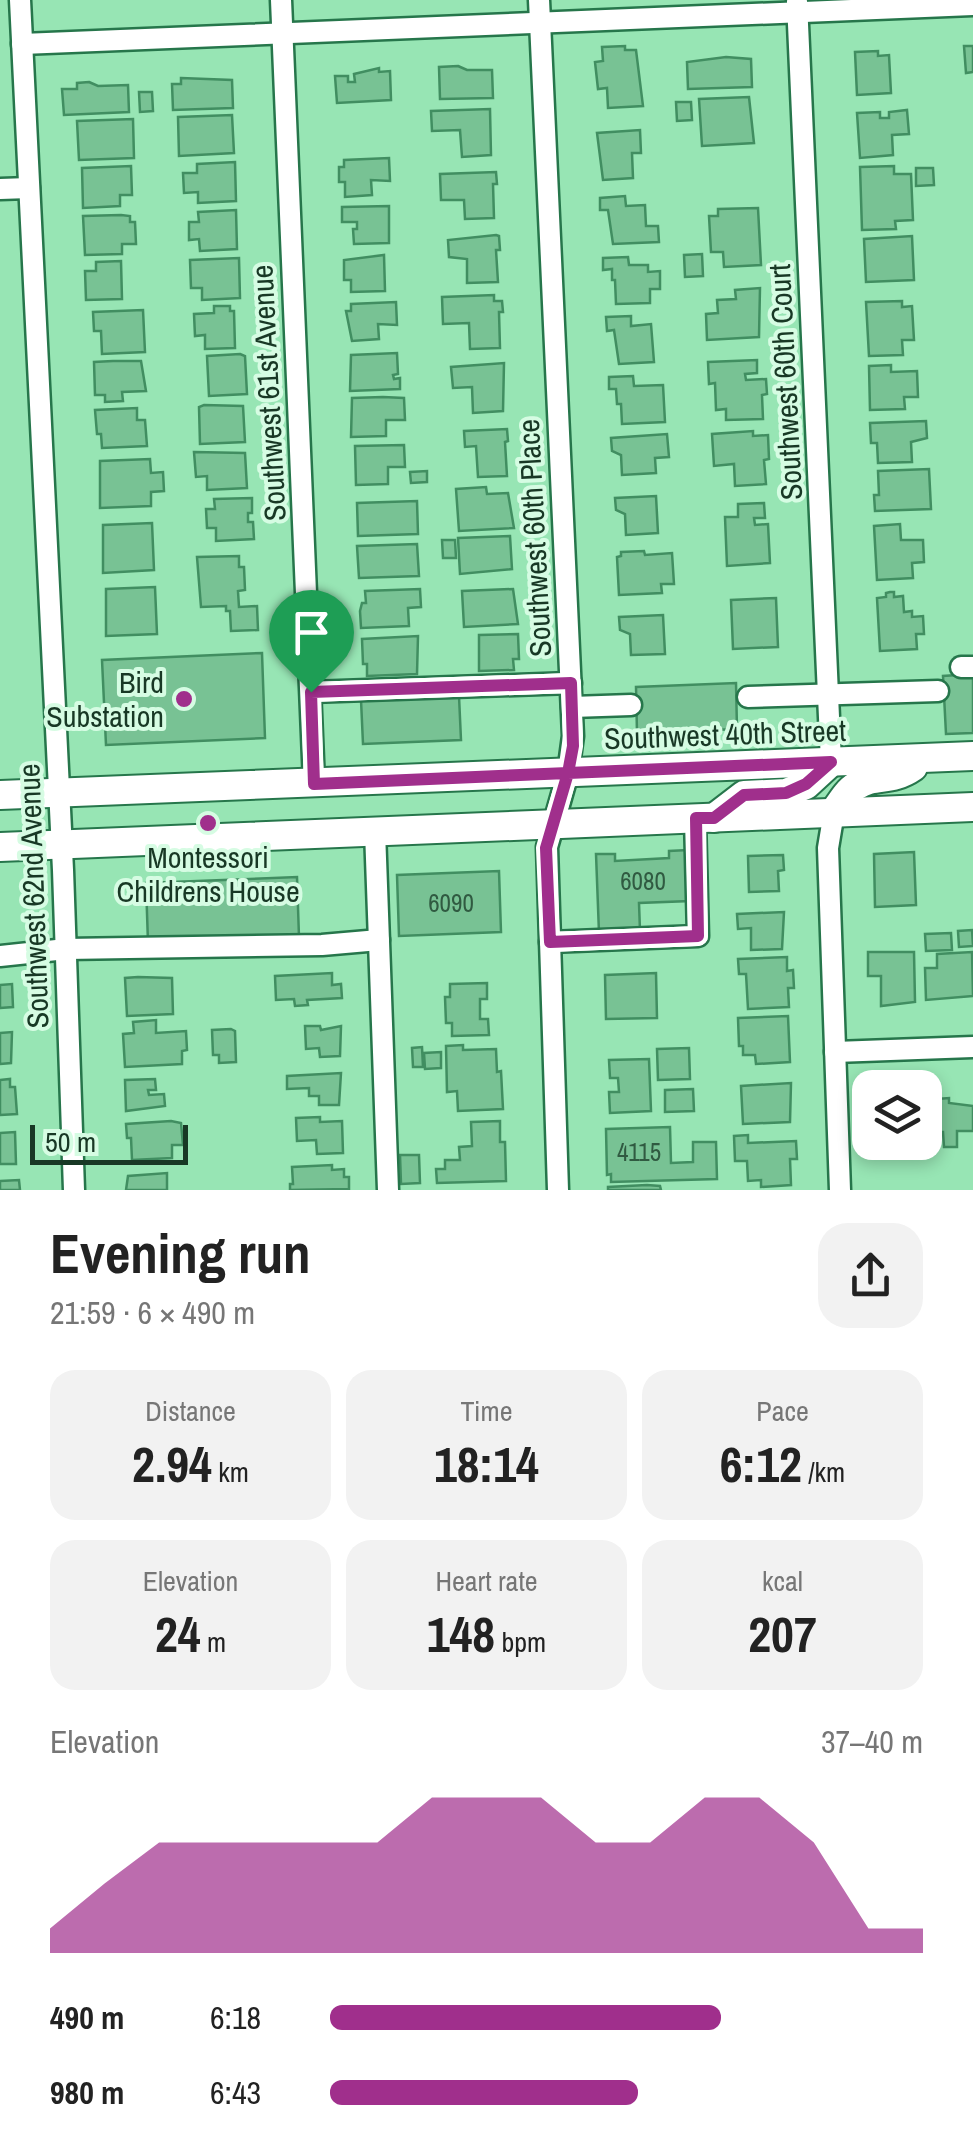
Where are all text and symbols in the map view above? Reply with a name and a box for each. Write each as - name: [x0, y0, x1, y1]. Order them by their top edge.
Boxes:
- street label: Southwest 60th Court: [759, 263, 811, 501]
- street label: Southwest 61st Avenue: [241, 264, 295, 522]
- street label: Southwest 60th Place: [508, 418, 560, 658]
- pin: [269, 590, 354, 693]
- icon: arrive: [284, 605, 339, 660]
- place label: Bird Substation: [46, 662, 164, 736]
- marker: Bird Substation: [173, 688, 195, 710]
- street label: Southwest 40th Street: [603, 710, 847, 758]
- street label: Southwest 62nd Avenue: [8, 763, 58, 1029]
- marker: Montessori Childrens House: [197, 812, 219, 834]
- place label: Montessori Childrens House: [116, 837, 300, 911]
- house number: 6080: [620, 864, 666, 898]
- house number: 6090: [428, 886, 474, 920]
- map controls: [852, 1070, 942, 1160]
- button: layers: [852, 1070, 942, 1160]
- scale bar: [30, 1120, 188, 1164]
- text: 50 m: [45, 1123, 96, 1161]
- house number: 4115: [617, 1135, 661, 1169]
- text: Evening run: [50, 1216, 311, 1290]
- button: share: [818, 1223, 923, 1328]
- text: 21:59 · 6 × 490 m: [50, 1291, 255, 1334]
- text: Distance: [145, 1392, 236, 1430]
- text: Time: [461, 1392, 512, 1430]
- text: Pace: [756, 1392, 809, 1430]
- text: 2.94: [132, 1430, 212, 1498]
- text: 18:14: [434, 1430, 539, 1498]
- text: 6:12: [720, 1430, 802, 1498]
- text: km: [212, 1453, 249, 1491]
- text: /km: [802, 1453, 845, 1491]
- text: Elevation: [143, 1562, 238, 1600]
- text: Heart rate: [435, 1562, 538, 1600]
- text: kcal: [762, 1562, 803, 1600]
- text: 24: [155, 1600, 201, 1668]
- text: 148: [427, 1600, 495, 1668]
- text: 207: [748, 1600, 817, 1668]
- text: m: [201, 1623, 226, 1661]
- text: bpm: [495, 1623, 546, 1661]
- text: Elevation: [50, 1720, 159, 1763]
- text: 37–40 m: [821, 1720, 923, 1763]
- text: 490 m: [50, 1996, 124, 2039]
- text: 6:18: [210, 1996, 261, 2039]
- text: 980 m: [50, 2071, 124, 2114]
- text: 6:43: [210, 2071, 261, 2114]

